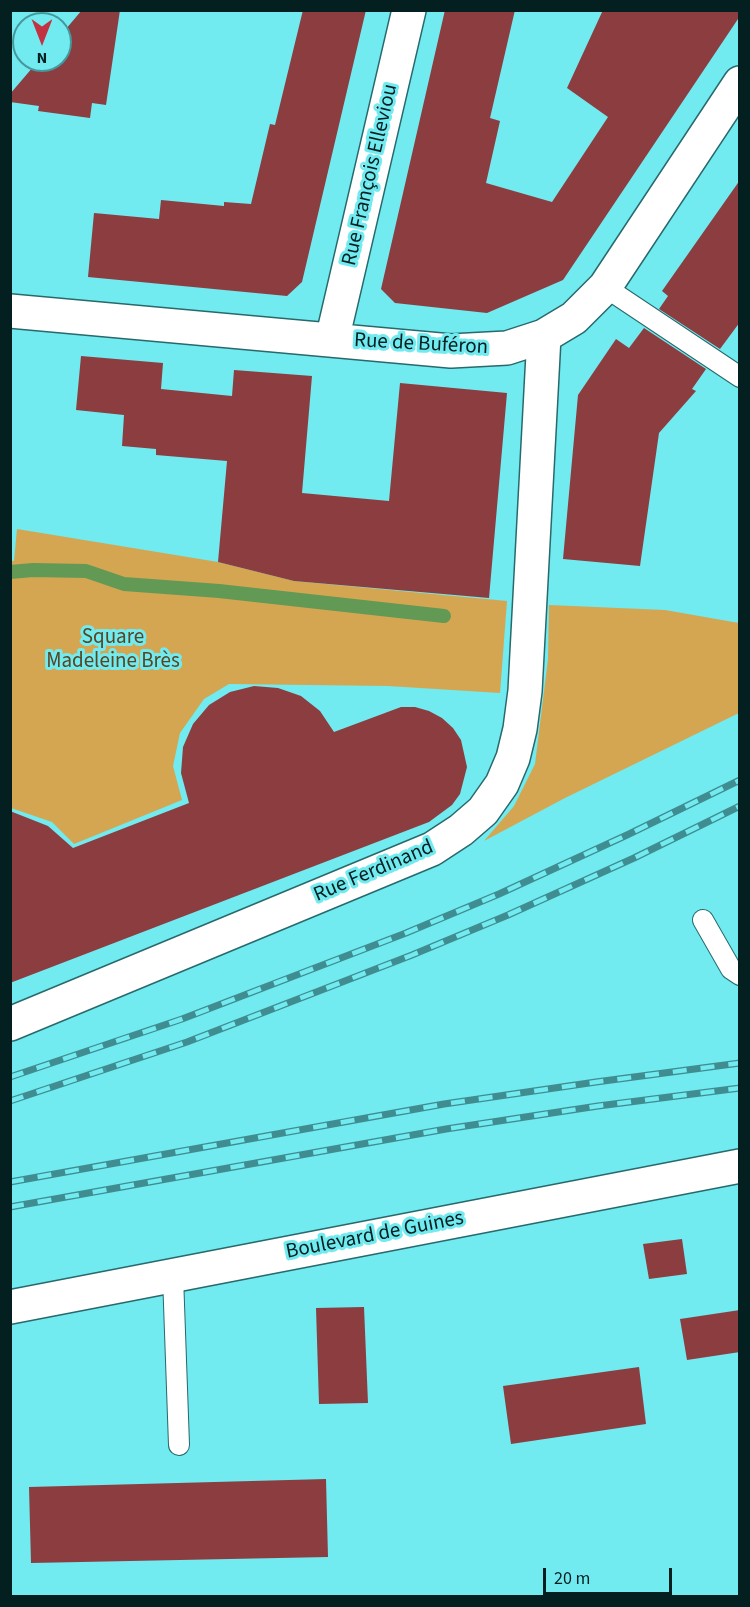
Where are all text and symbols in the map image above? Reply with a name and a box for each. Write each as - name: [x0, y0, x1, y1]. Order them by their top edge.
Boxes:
- north arrow: [12, 12, 72, 72]
- text: N: [37, 47, 47, 69]
- street label: Rue François Elleviou: [338, 82, 404, 268]
- street label: Rue de Buféron: [353, 329, 489, 361]
- park label: Square Madeleine Brès: [46, 625, 180, 675]
- street label: Rue Ferdinand: [310, 835, 438, 909]
- street label: Boulevard de Guines: [284, 1206, 466, 1266]
- scale bar: [546, 1556, 675, 1594]
- text: 20 m: [554, 1566, 590, 1591]

